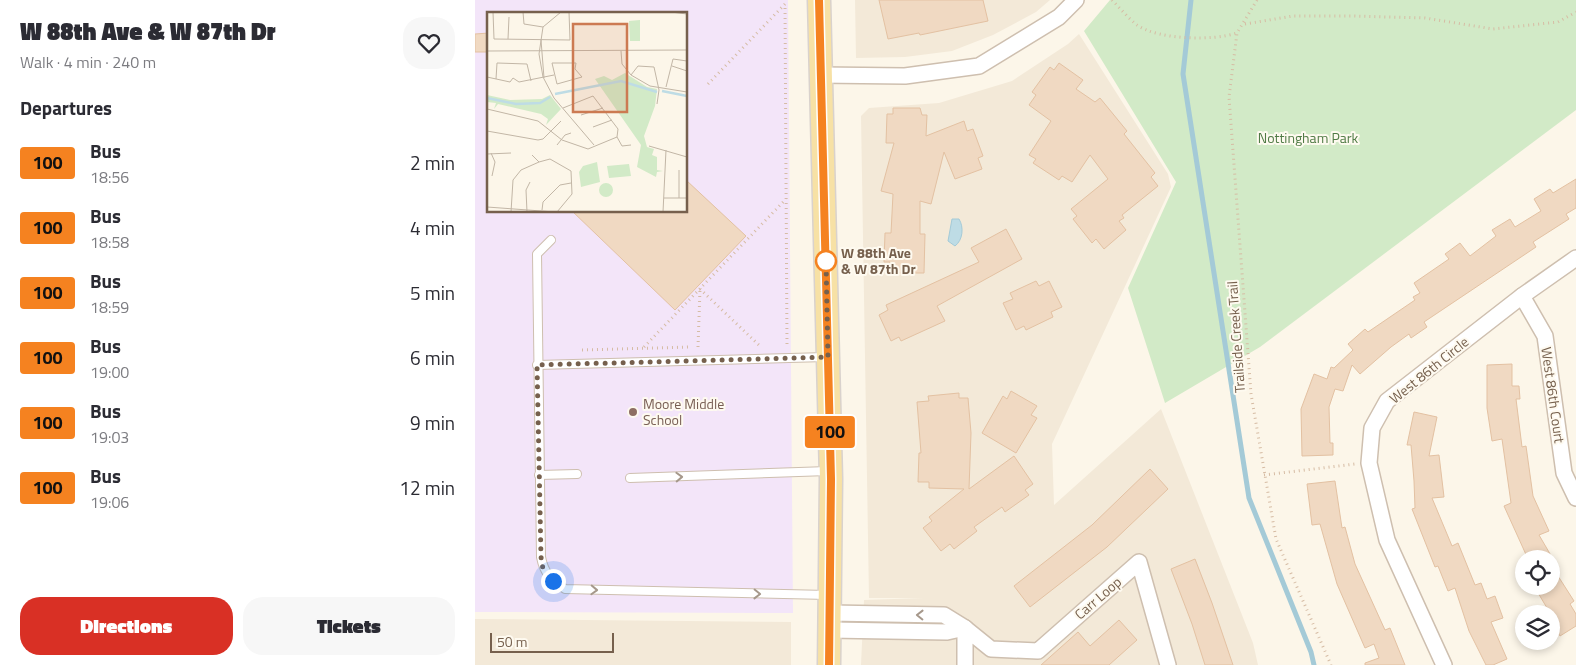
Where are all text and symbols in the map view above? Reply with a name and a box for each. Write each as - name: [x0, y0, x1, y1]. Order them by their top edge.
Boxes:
- inset map: [487, 12, 687, 212]
- text: W 88th Ave & W 87th Dr: [20, 13, 276, 49]
- button: heart: [403, 17, 455, 69]
- text: Walk · 4 min · 240 m: [20, 50, 156, 74]
- text: Departures: [20, 93, 112, 122]
- park label: Nottingham Park: [1258, 127, 1359, 148]
- text: Bus: [90, 136, 121, 165]
- text: 2 min: [410, 148, 455, 177]
- text: 100: [32, 149, 63, 176]
- text: 18:56: [90, 165, 129, 189]
- text: Bus: [90, 201, 121, 230]
- text: 4 min: [410, 213, 455, 242]
- text: 100: [32, 214, 63, 241]
- text: 18:58: [90, 230, 129, 254]
- place label: W 88th Ave & W 87th Dr: [841, 242, 916, 279]
- marker: W 88th Ave & W 87th Dr: [815, 250, 837, 272]
- text: Bus: [90, 266, 121, 295]
- text: 5 min: [410, 278, 455, 307]
- text: 100: [32, 279, 63, 306]
- street label: Trailside Creek Trail: [1221, 280, 1250, 394]
- text: 18:59: [90, 295, 129, 319]
- text: Bus: [90, 331, 121, 360]
- street label: West 86th Circle: [1385, 331, 1473, 408]
- text: 6 min: [410, 343, 455, 372]
- text: 100: [32, 344, 63, 371]
- street label: West 86th Court: [1536, 345, 1571, 444]
- text: 19:00: [90, 360, 129, 384]
- place label: Moore Middle School: [643, 393, 724, 430]
- text: Bus: [90, 396, 121, 425]
- marker: Moore Middle School: [627, 406, 639, 418]
- text: 9 min: [410, 408, 455, 437]
- text: 100: [32, 409, 63, 436]
- line badge: 100: [801, 416, 859, 448]
- text: 100: [815, 418, 845, 445]
- text: 19:03: [90, 425, 129, 449]
- text: Bus: [90, 461, 121, 490]
- one-way arrow: [675, 471, 683, 482]
- text: 12 min: [399, 473, 455, 502]
- text: 100: [32, 474, 63, 501]
- text: 19:06: [90, 490, 129, 514]
- map controls: [1515, 550, 1560, 650]
- button: locate: [1515, 550, 1560, 595]
- your location: [541, 569, 566, 594]
- street label: Carr Loop: [1070, 571, 1126, 624]
- one-way arrow: [591, 585, 599, 596]
- one-way arrow: [753, 588, 761, 599]
- button: Directions: [20, 597, 233, 655]
- button: Tickets: [243, 597, 455, 655]
- button: layers: [1515, 605, 1560, 650]
- one-way arrow: [916, 610, 924, 620]
- scale bar: [490, 630, 614, 653]
- text: 50 m: [497, 631, 527, 652]

